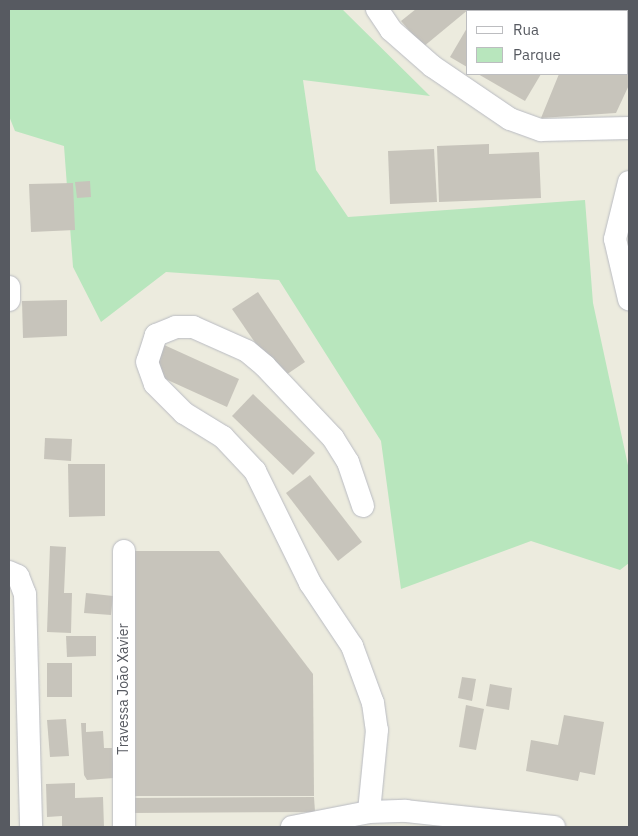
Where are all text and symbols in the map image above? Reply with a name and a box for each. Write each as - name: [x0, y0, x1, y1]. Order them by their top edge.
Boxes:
- legend: [466, 10, 628, 75]
- text: Rua: [513, 20, 539, 39]
- text: Parque: [513, 45, 561, 64]
- street label: Travessa João Xavier: [115, 623, 131, 755]

